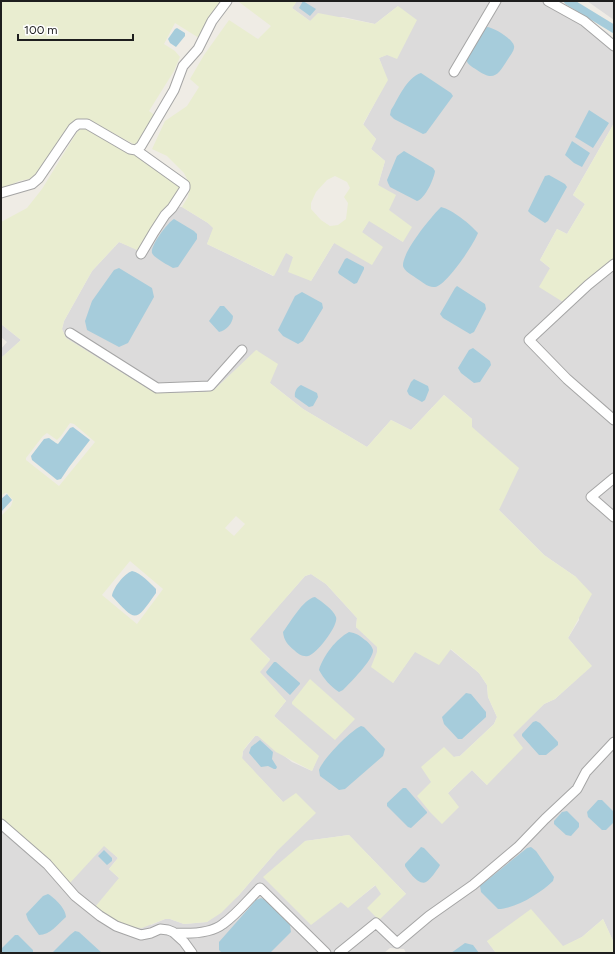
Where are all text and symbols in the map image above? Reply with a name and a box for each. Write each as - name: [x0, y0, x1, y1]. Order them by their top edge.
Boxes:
- scale bar: [18, 16, 133, 42]
- text: 100 m: [24, 23, 58, 37]

